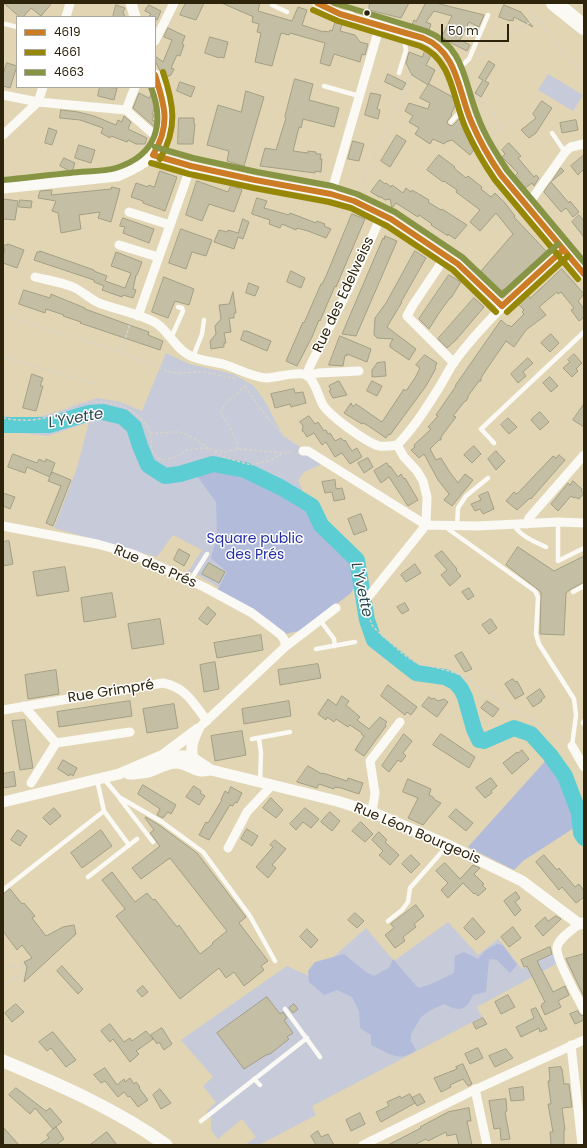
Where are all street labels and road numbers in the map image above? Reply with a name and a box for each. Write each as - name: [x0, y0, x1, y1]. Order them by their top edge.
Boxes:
- street label: Rue des Edelweiss: [310, 234, 378, 356]
- street label: Rue des Prés: [111, 542, 199, 592]
- street label: Rue Grimpré: [67, 677, 155, 707]
- street label: Rue Léon Bourgeois: [351, 800, 483, 868]

